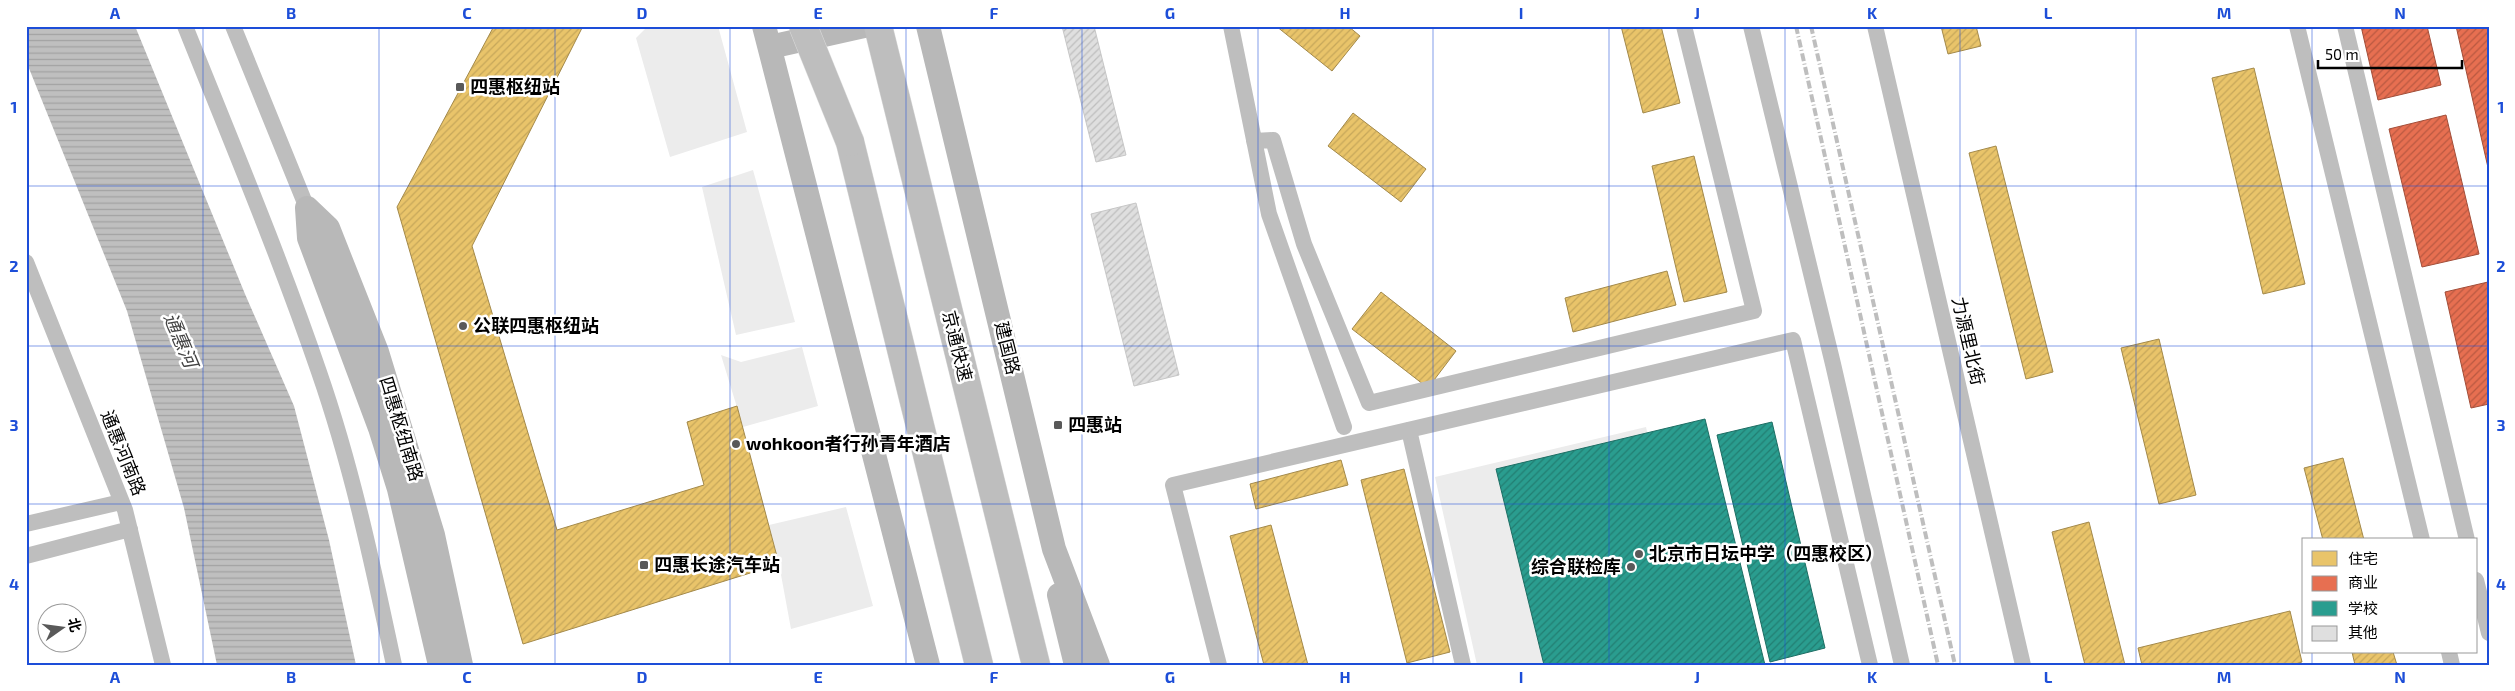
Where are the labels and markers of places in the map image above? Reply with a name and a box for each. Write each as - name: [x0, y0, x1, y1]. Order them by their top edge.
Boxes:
- place label: 四惠枢纽站: [470, 75, 560, 97]
- marker: 四惠枢纽站: [454, 81, 466, 93]
- place label: 公联四惠枢纽站: [473, 314, 599, 336]
- marker: 公联四惠枢纽站: [457, 320, 469, 332]
- place label: 四惠站: [1068, 413, 1122, 435]
- marker: 四惠站: [1052, 419, 1064, 431]
- place label: wohkoon者行孙青年酒店: [746, 432, 950, 454]
- marker: wohkoon者行孙青年酒店: [730, 438, 742, 450]
- place label: 北京市日坛中学（四惠校区）: [1649, 542, 1883, 564]
- marker: 北京市日坛中学（四惠校区）: [1633, 548, 1645, 560]
- place label: 四惠长途汽车站: [654, 553, 780, 575]
- place label: 综合联检库: [1531, 555, 1621, 577]
- marker: 四惠长途汽车站: [638, 559, 650, 571]
- marker: 综合联检库: [1625, 561, 1637, 573]

